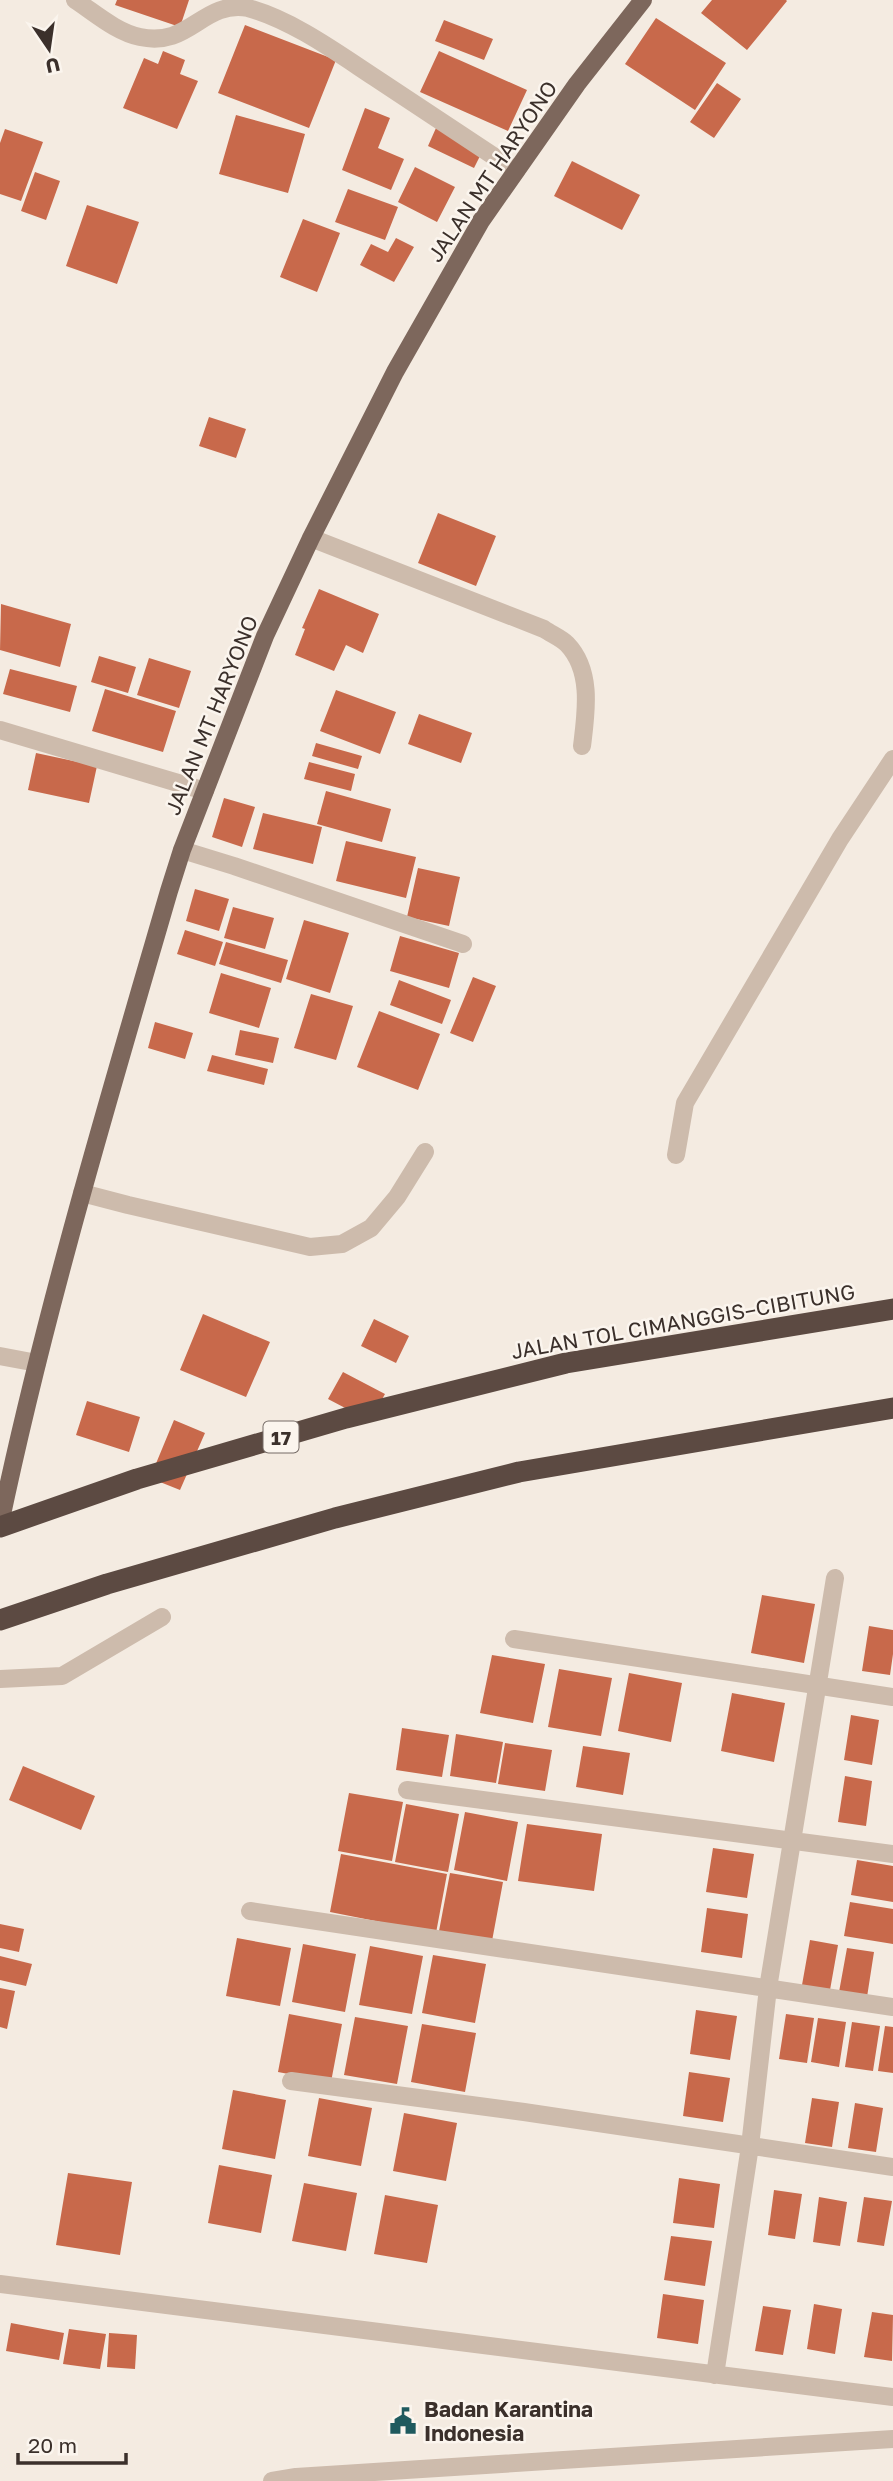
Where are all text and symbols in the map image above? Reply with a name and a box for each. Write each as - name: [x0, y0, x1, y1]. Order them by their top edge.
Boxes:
- north arrow: [14, 14, 84, 84]
- text: U: [44, 53, 62, 79]
- street label: JALAN MT HARYONO: [422, 76, 562, 266]
- street label: JALAN MT HARYONO: [159, 611, 263, 819]
- street label: JALAN TOL CIMANGGIS–CIBITUNG: [509, 1278, 857, 1364]
- road number: 17: [264, 1422, 298, 1452]
- place label: Badan Karantina Indonesia: [424, 2396, 593, 2446]
- public building icon: Badan Karantina Indonesia: [388, 2406, 418, 2436]
- scale bar: [18, 2422, 126, 2466]
- text: 20 m: [28, 2432, 77, 2458]

